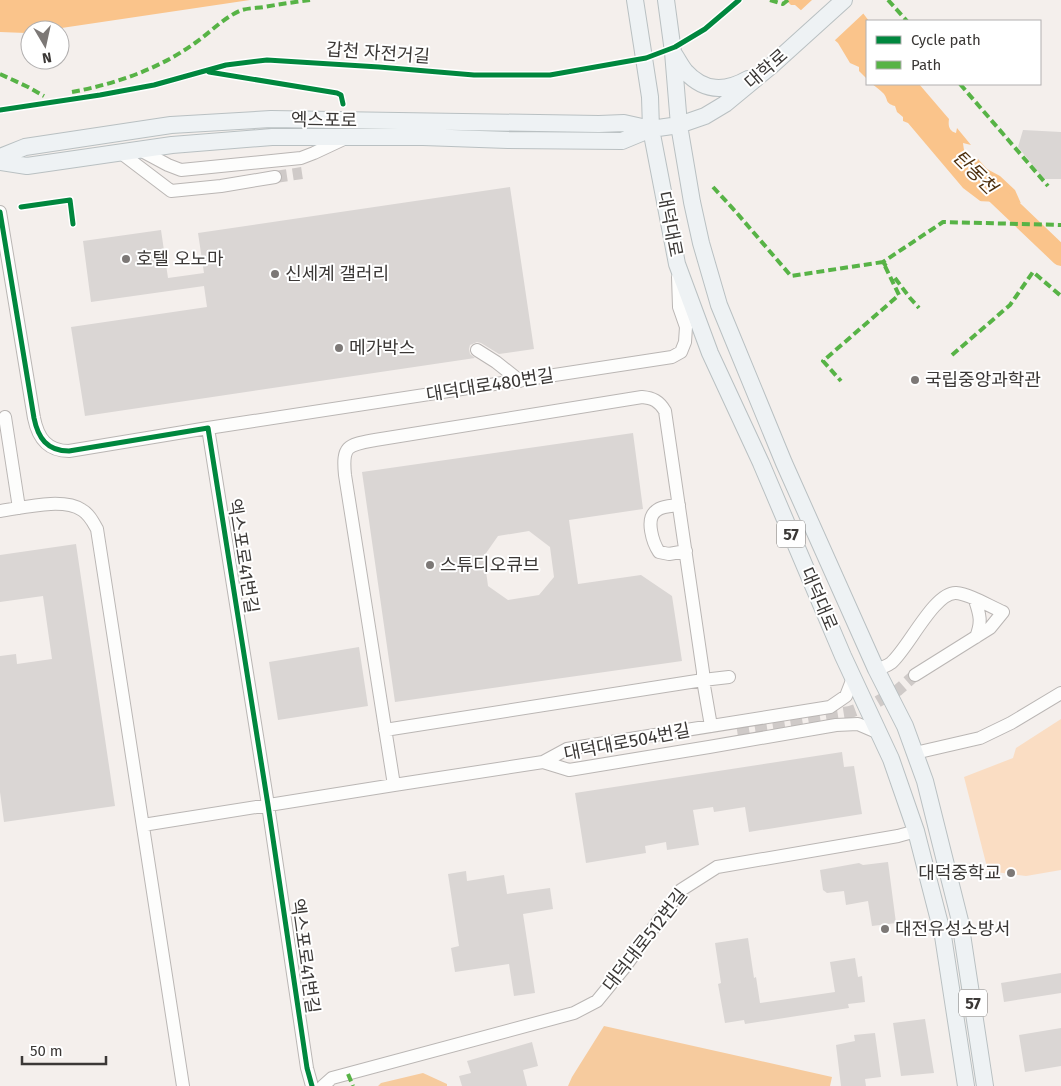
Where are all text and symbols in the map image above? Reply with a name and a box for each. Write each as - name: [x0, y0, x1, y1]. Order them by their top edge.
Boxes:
- north arrow: [20, 20, 70, 70]
- legend: [866, 20, 1041, 85]
- text: Cycle path: [911, 31, 981, 49]
- street label: 갑천 자전거길: [325, 38, 431, 68]
- street label: 대학로: [740, 44, 792, 94]
- text: N: [41, 48, 53, 66]
- text: Path: [911, 56, 941, 74]
- street label: 엑스포로: [291, 108, 357, 132]
- water label: 탄동천: [948, 145, 1003, 200]
- street label: 대덕대로: [653, 189, 687, 259]
- place label: 호텔 오노마: [136, 248, 224, 270]
- marker: 호텔 오노마: [120, 253, 132, 265]
- place label: 신세계 갤러리: [285, 263, 389, 285]
- marker: 신세계 갤러리: [269, 268, 281, 280]
- place label: 메가박스: [349, 337, 415, 359]
- marker: 메가박스: [333, 342, 345, 354]
- street label: 대덕대로480번길: [425, 364, 555, 406]
- place label: 국립중앙과학관: [925, 369, 1041, 391]
- marker: 국립중앙과학관: [909, 374, 921, 386]
- street label: 엑스포로41번길: [223, 497, 263, 615]
- road number: 57: [777, 520, 805, 548]
- place label: 스튜디오큐브: [440, 554, 539, 576]
- marker: 스튜디오큐브: [424, 559, 436, 571]
- street label: 대덕대로: [796, 564, 842, 634]
- street label: 대덕대로504번길: [562, 719, 692, 765]
- place label: 대덕중학교: [918, 862, 1001, 884]
- marker: 대덕중학교: [1005, 867, 1017, 879]
- street label: 대덕대로512번길: [598, 884, 692, 996]
- street label: 엑스포로41번길: [286, 897, 324, 1015]
- place label: 대전유성소방서: [895, 918, 1011, 940]
- marker: 대전유성소방서: [879, 923, 891, 935]
- road number: 57: [959, 990, 987, 1016]
- scale bar: [22, 1034, 106, 1066]
- text: 50 m: [30, 1042, 63, 1060]

